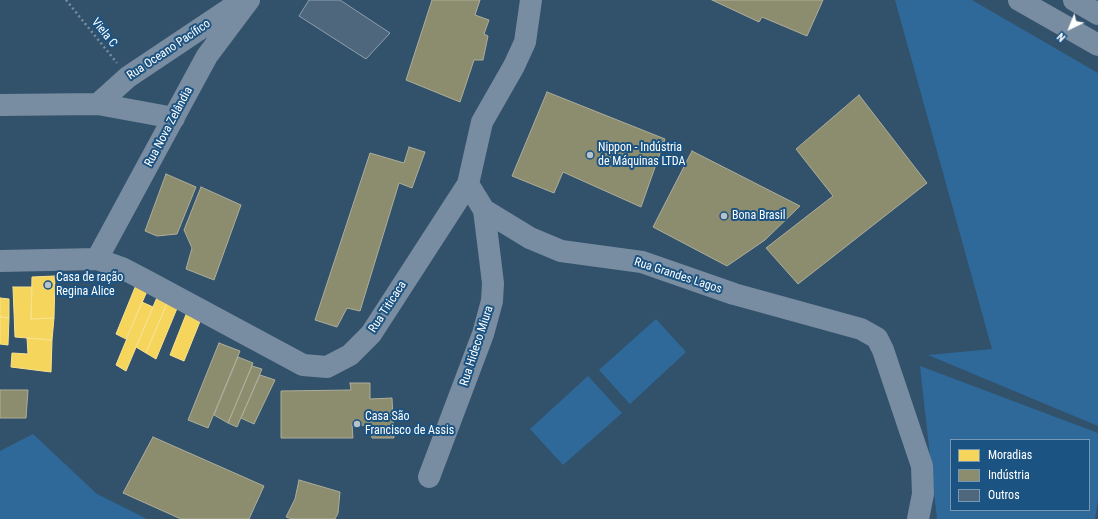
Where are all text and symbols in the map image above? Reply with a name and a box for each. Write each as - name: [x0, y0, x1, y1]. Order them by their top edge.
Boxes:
- north arrow: [1050, 8, 1090, 48]
- street label: Viela C: [88, 16, 120, 50]
- street label: Rua Oceano Pacífico: [125, 17, 213, 83]
- text: N: [1055, 30, 1068, 44]
- street label: Rua Nova Zelândia: [142, 85, 196, 169]
- place label: Nippon - Indústria de Máquinas LTDA: [598, 141, 685, 169]
- marker: Nippon - Indústria de Máquinas LTDA: [585, 150, 595, 160]
- place label: Bona Brasil: [732, 209, 786, 223]
- marker: Bona Brasil: [719, 211, 729, 221]
- street label: Rua Grandes Lagos: [632, 255, 724, 297]
- place label: Casa de ração Regina Alice: [56, 271, 123, 299]
- street label: Rua Titicaca: [366, 279, 410, 335]
- marker: Casa de ração Regina Alice: [43, 280, 53, 290]
- street label: Rua Hideco Miura: [457, 304, 497, 388]
- place label: Casa São Francisco de Assis: [365, 410, 454, 438]
- marker: Casa São Francisco de Assis: [352, 419, 362, 429]
- legend: [950, 439, 1090, 511]
- text: Moradias: [988, 448, 1032, 462]
- text: Indústria: [988, 468, 1030, 482]
- text: Outros: [988, 488, 1020, 502]

